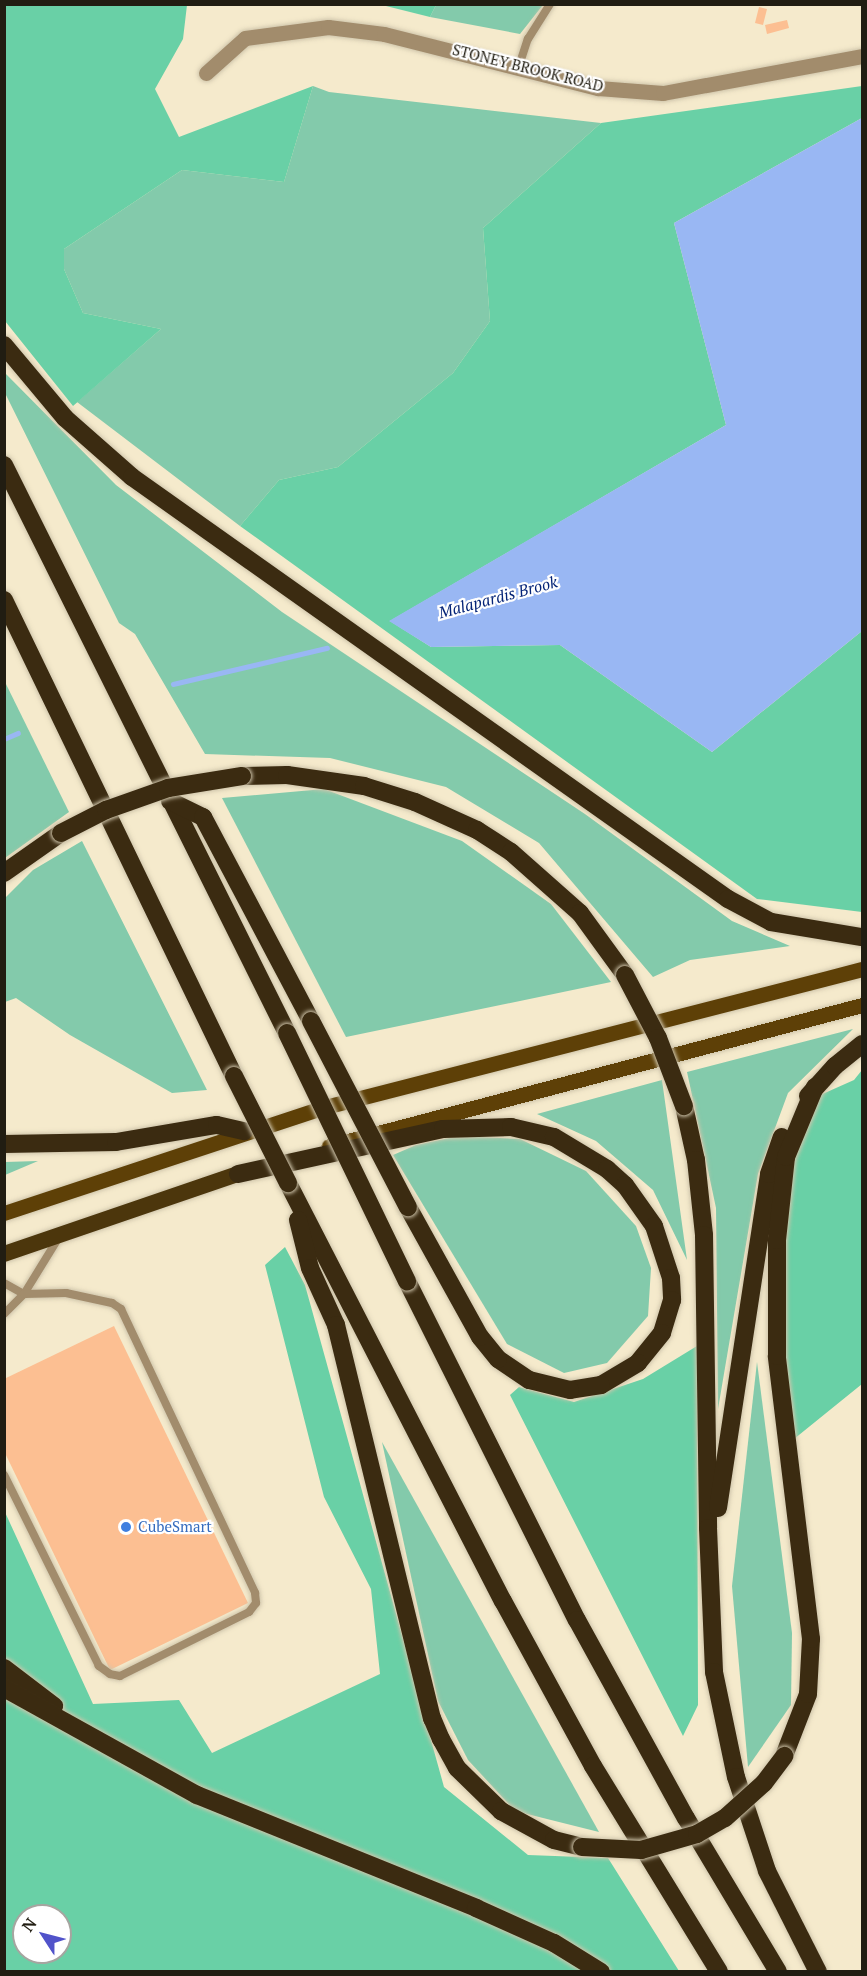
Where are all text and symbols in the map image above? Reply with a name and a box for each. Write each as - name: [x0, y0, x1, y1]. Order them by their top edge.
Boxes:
- street label: STONEY BROOK ROAD: [451, 40, 605, 96]
- water label: Malapardis Brook: [437, 572, 559, 622]
- place label: CubeSmart: [138, 1518, 212, 1536]
- marker: CubeSmart: [119, 1520, 133, 1534]
- north arrow: [12, 1904, 72, 1964]
- text: N: [17, 1913, 42, 1936]

